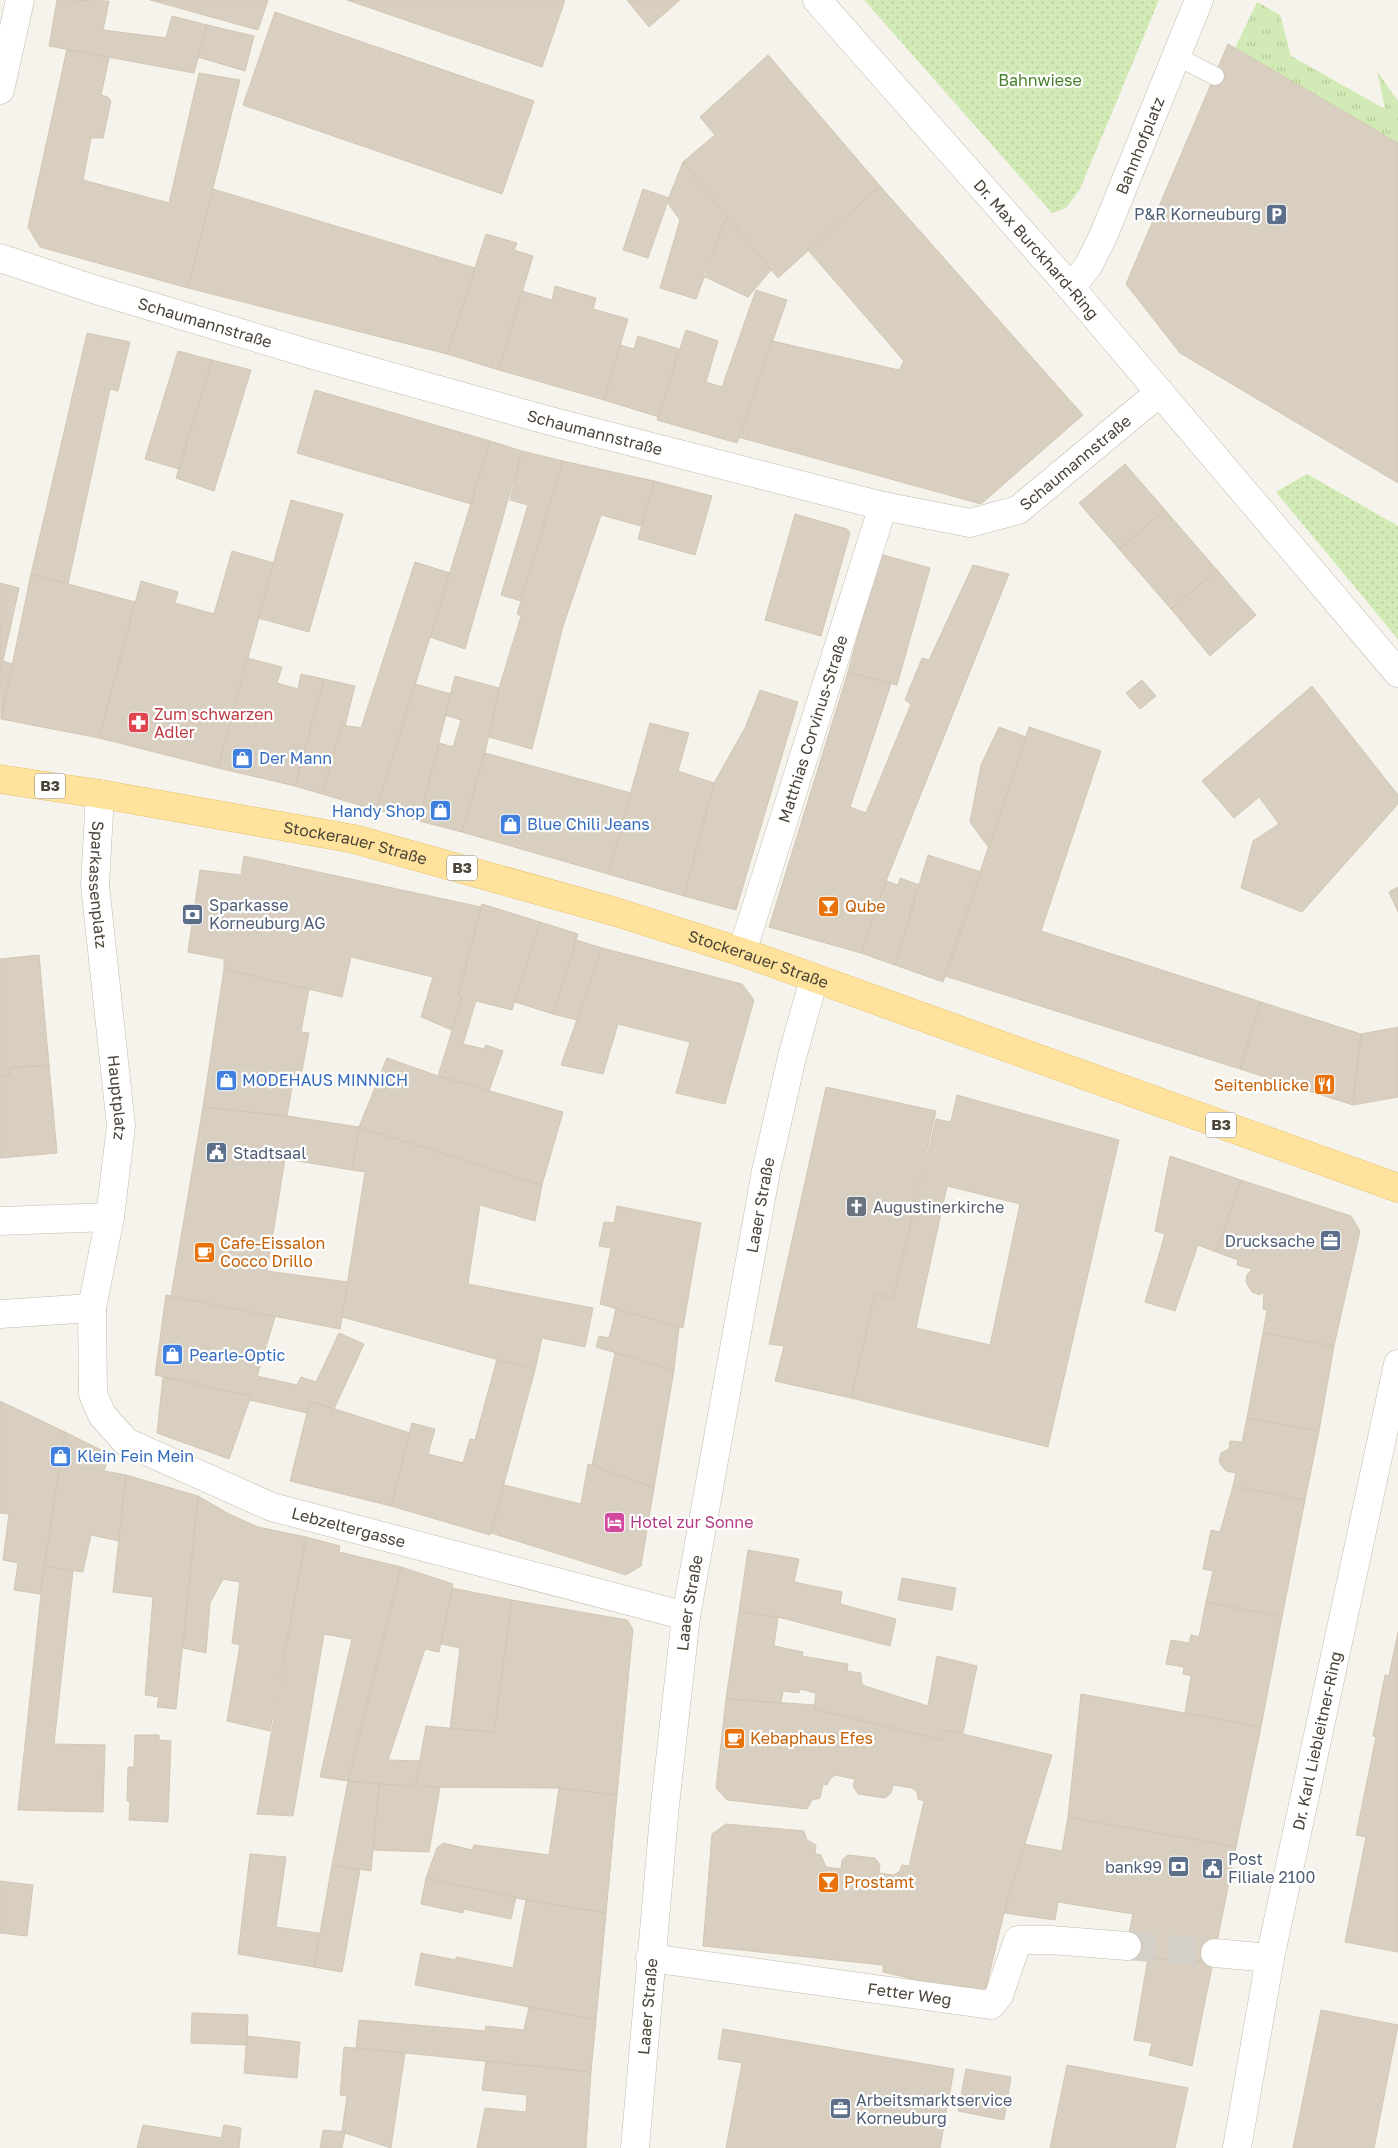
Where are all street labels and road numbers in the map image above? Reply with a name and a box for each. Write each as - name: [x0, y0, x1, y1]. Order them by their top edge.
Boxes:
- street label: Bahnhofplatz: [1111, 94, 1169, 197]
- street label: Dr. Max Burckhard-Ring: [970, 175, 1103, 323]
- street label: Schaumannstraße: [136, 293, 275, 352]
- street label: Schaumannstraße: [525, 405, 665, 459]
- street label: Schaumannstraße: [1015, 410, 1135, 515]
- street label: Matthias Corvinus-Straße: [774, 633, 852, 825]
- road number: B3: [35, 774, 65, 798]
- street label: Stockerauer Straße: [282, 817, 429, 869]
- street label: Sparkassenplatz: [85, 820, 112, 950]
- road number: B3: [447, 856, 477, 880]
- street label: Stockerauer Straße: [686, 926, 831, 992]
- street label: Hauptplatz: [103, 1054, 131, 1142]
- road number: B3: [1206, 1112, 1236, 1138]
- street label: Laaer Straße: [741, 1155, 779, 1255]
- street label: Lebzeltergasse: [289, 1503, 408, 1552]
- street label: Laaer Straße: [672, 1553, 707, 1652]
- street label: Dr. Karl Liebleitner-Ring: [1288, 1649, 1346, 1832]
- street label: Laaer Straße: [633, 1957, 662, 2056]
- street label: Fetter Weg: [866, 1978, 953, 2009]

